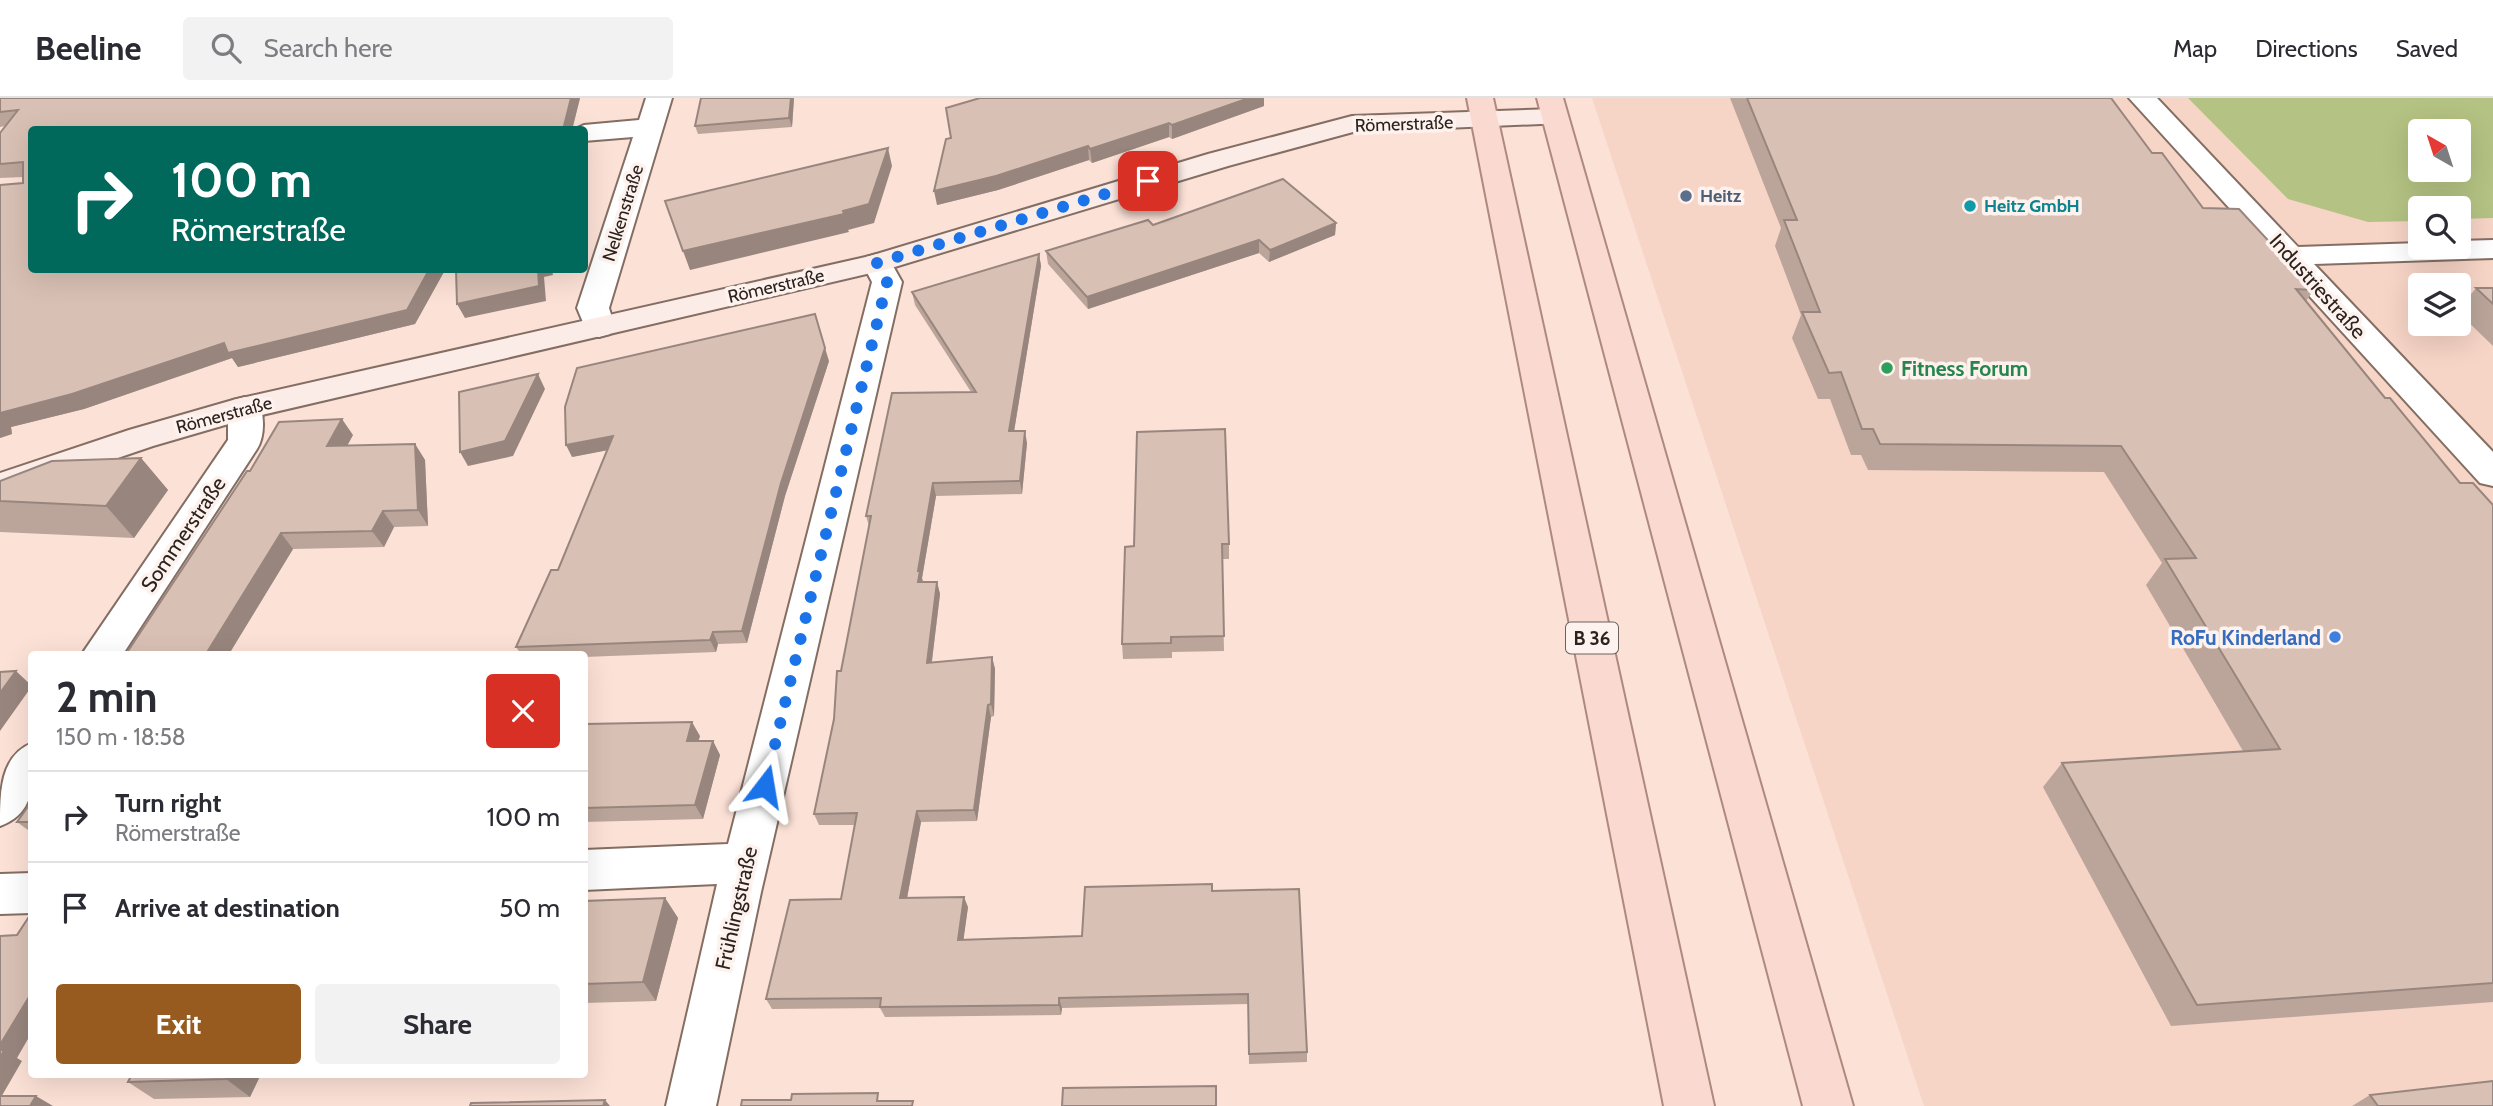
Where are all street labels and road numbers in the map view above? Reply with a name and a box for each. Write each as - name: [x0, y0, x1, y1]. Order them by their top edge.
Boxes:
- street label: Römerstraße: [1354, 111, 1454, 137]
- street label: Nelkenstraße: [598, 162, 648, 264]
- street label: Industriestraße: [2264, 228, 2372, 344]
- street label: Römerstraße: [726, 264, 826, 308]
- street label: Römerstraße: [174, 392, 274, 438]
- street label: Sommerstraße: [135, 472, 231, 596]
- road number: B 36: [1566, 622, 1618, 653]
- street label: Frühlingstraße: [710, 844, 762, 972]

